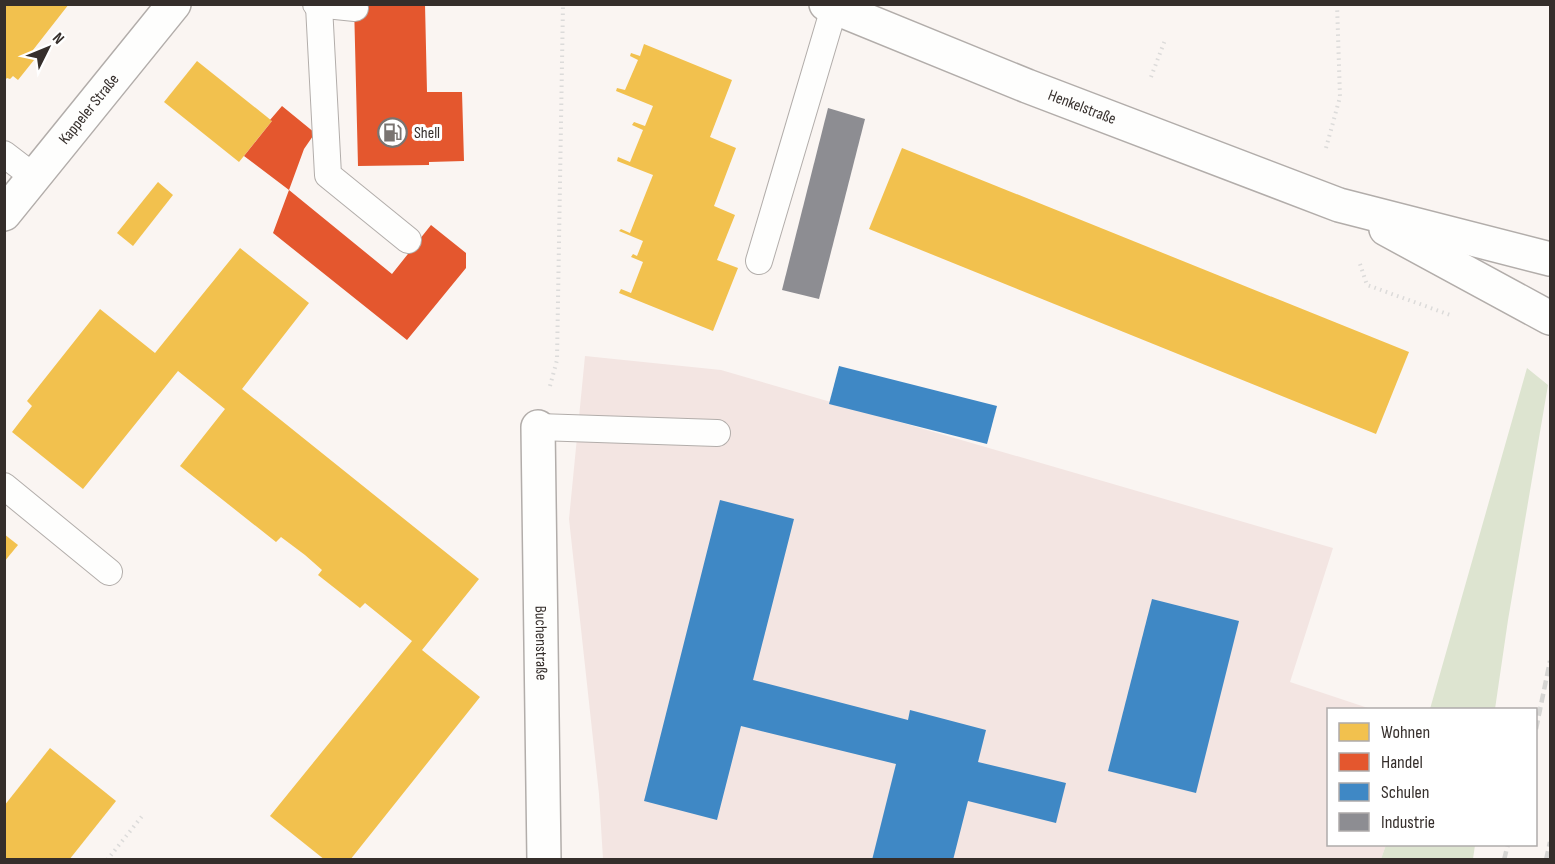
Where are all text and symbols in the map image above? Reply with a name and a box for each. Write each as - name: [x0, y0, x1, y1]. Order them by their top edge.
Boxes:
- north arrow: [18, 18, 78, 78]
- text: N: [48, 29, 68, 48]
- street label: Kappeler Straße: [55, 70, 123, 148]
- street label: Henkelstraße: [1045, 85, 1119, 129]
- fuel station icon: Shell: [377, 117, 409, 149]
- place label: Shell: [414, 124, 440, 143]
- street label: Buchenstraße: [531, 605, 551, 680]
- legend: [1327, 708, 1537, 846]
- text: Wohnen: [1381, 722, 1430, 743]
- text: Handel: [1381, 752, 1423, 773]
- text: Schulen: [1381, 782, 1429, 803]
- text: Industrie: [1381, 812, 1435, 833]

